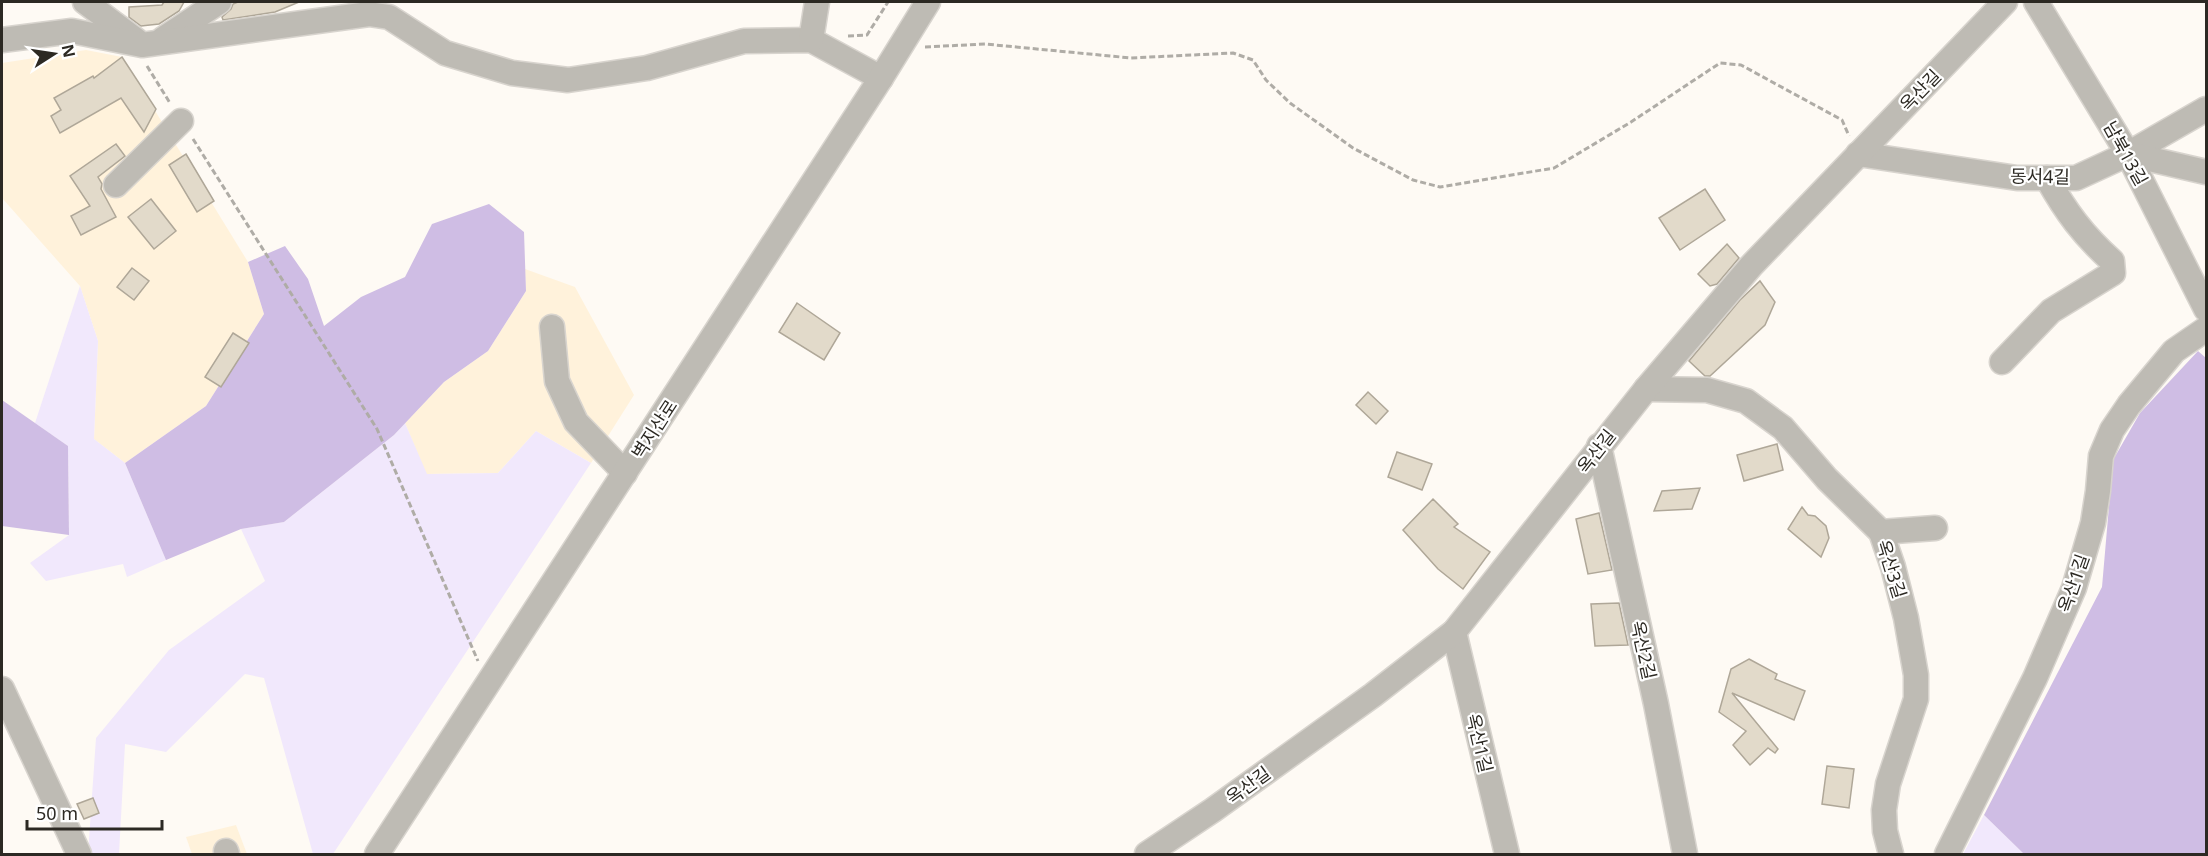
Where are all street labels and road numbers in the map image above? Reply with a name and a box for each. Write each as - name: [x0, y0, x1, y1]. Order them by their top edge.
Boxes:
- street label: 옥산길: [1894, 64, 1946, 116]
- street label: 남북13길: [2098, 116, 2154, 190]
- street label: 동서4길: [2010, 163, 2070, 189]
- street label: 벽지산로: [626, 395, 682, 463]
- street label: 옥산길: [1571, 424, 1621, 478]
- street label: 옥산3길: [1872, 537, 1912, 601]
- street label: 옥산1길: [2052, 551, 2094, 615]
- street label: 옥산2길: [1626, 618, 1662, 682]
- street label: 옥산1길: [1462, 711, 1498, 775]
- street label: 옥산길: [1221, 761, 1275, 809]

